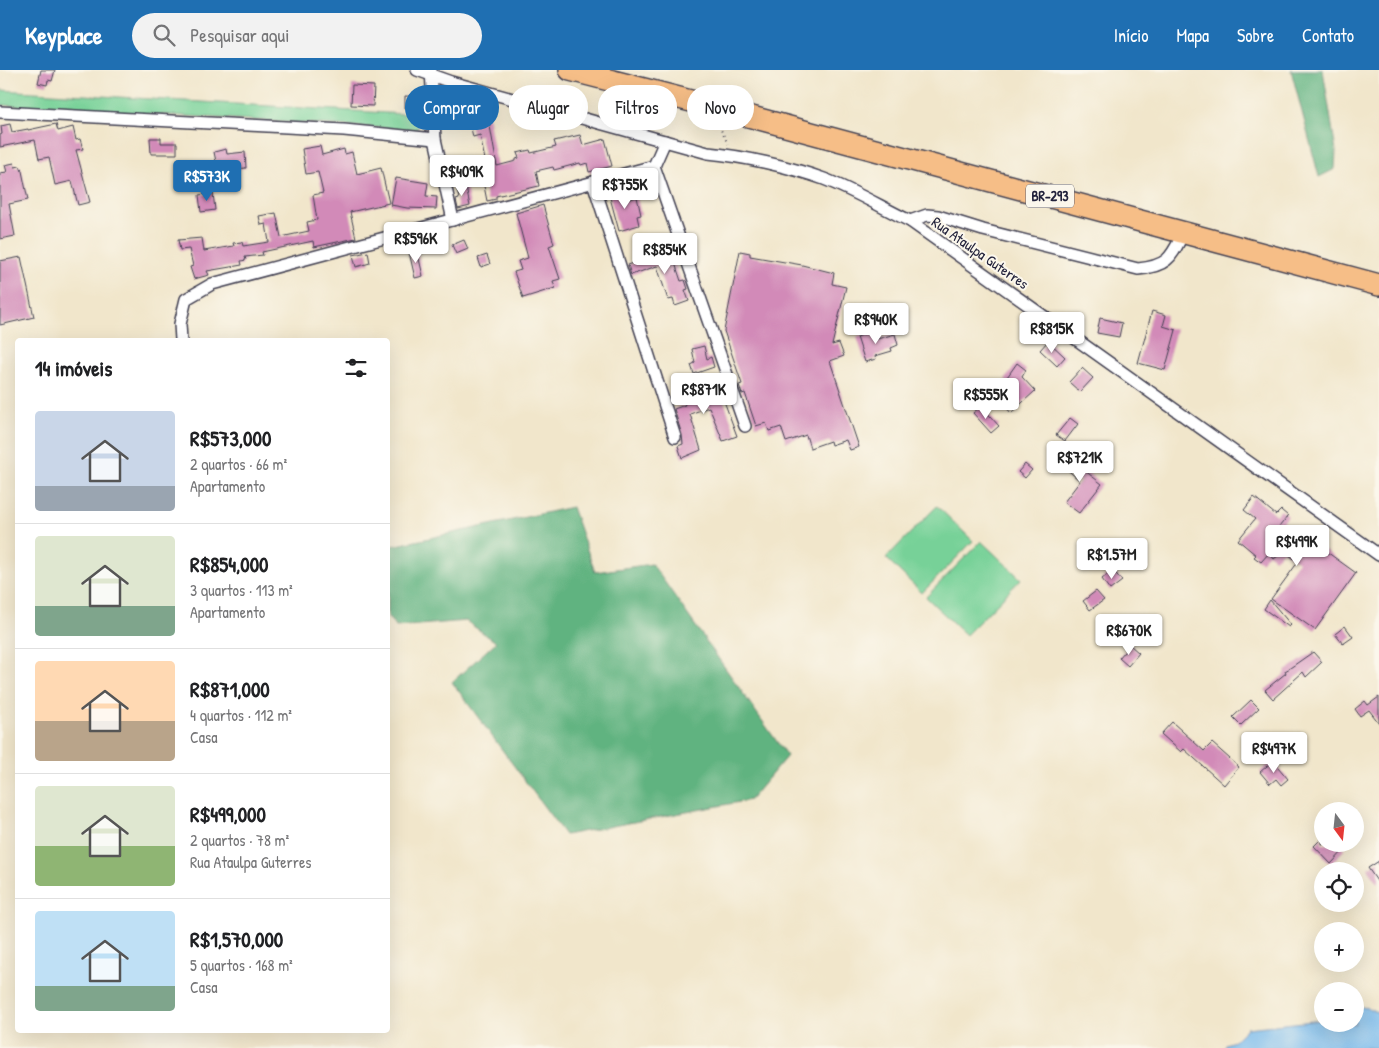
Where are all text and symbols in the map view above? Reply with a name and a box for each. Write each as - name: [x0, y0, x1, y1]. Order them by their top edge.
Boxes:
- search box: [132, 13, 482, 58]
- text: Keyplace: [25, 19, 102, 51]
- icon: search: [150, 21, 178, 49]
- text: Pesquisar aqui: [190, 22, 289, 48]
- text: Início: [1114, 23, 1148, 48]
- text: Mapa: [1176, 23, 1209, 48]
- text: Sobre: [1237, 23, 1274, 48]
- text: Contato: [1302, 23, 1354, 48]
- chip: Comprar: [405, 85, 499, 130]
- chip: Alugar: [509, 85, 588, 130]
- chip: Filtros: [598, 85, 677, 130]
- chip: Novo: [687, 85, 754, 130]
- pin: R$409K: [421, 154, 503, 197]
- pin: R$573K: [166, 160, 248, 202]
- text: R$409K: [441, 160, 483, 182]
- text: R$573K: [184, 165, 230, 187]
- pin: R$755K: [584, 168, 666, 210]
- text: R$755K: [602, 173, 648, 195]
- road number: BR-293: [1026, 184, 1074, 208]
- street label: Rua Ataulpa Guterres: [928, 211, 1033, 294]
- pin: R$596K: [375, 222, 457, 264]
- text: R$596K: [395, 227, 437, 249]
- pin: R$854K: [624, 232, 706, 275]
- text: R$854K: [643, 238, 687, 260]
- pin: R$940K: [835, 302, 917, 345]
- text: R$940K: [855, 308, 897, 330]
- pin: R$815K: [1011, 312, 1093, 354]
- text: R$815K: [1030, 317, 1074, 339]
- text: 14 imóveis: [35, 354, 112, 383]
- icon: filters: [342, 354, 370, 382]
- pin: R$871K: [663, 372, 745, 415]
- text: R$871K: [682, 378, 726, 400]
- pin: R$555K: [945, 378, 1027, 420]
- text: R$555K: [964, 383, 1008, 405]
- text: R$573,000: [190, 424, 271, 453]
- icon: home: [75, 431, 135, 491]
- pin: R$721K: [1039, 440, 1121, 483]
- text: R$721K: [1058, 446, 1102, 468]
- text: 2 quartos · 66 m²: [190, 453, 287, 475]
- text: Apartamento: [190, 475, 265, 497]
- pin: R$499K: [1256, 524, 1338, 567]
- text: R$499K: [1276, 530, 1318, 552]
- pin: R$1.57M: [1066, 538, 1158, 580]
- text: R$1.57M: [1088, 543, 1136, 565]
- text: R$854,000: [190, 550, 269, 579]
- icon: home: [75, 556, 135, 616]
- text: 3 quartos · 113 m²: [190, 579, 293, 601]
- text: Apartamento: [190, 601, 265, 623]
- pin: R$670K: [1088, 614, 1170, 656]
- text: R$670K: [1106, 619, 1152, 641]
- text: R$871,000: [190, 675, 270, 704]
- icon: home: [75, 681, 135, 741]
- text: 4 quartos · 112 m²: [190, 704, 292, 726]
- text: Casa: [190, 726, 217, 748]
- pin: R$497K: [1233, 732, 1315, 774]
- text: R$497K: [1252, 737, 1296, 759]
- text: R$499,000: [190, 800, 266, 829]
- north arrow: [1314, 802, 1364, 852]
- map controls: [1314, 802, 1364, 1032]
- icon: home: [75, 806, 135, 866]
- text: 2 quartos · 78 m²: [190, 829, 289, 851]
- text: Rua Ataulpa Guterres: [190, 851, 311, 873]
- button: locate: [1314, 862, 1364, 912]
- button: +: [1314, 922, 1364, 972]
- text: R$1,570,000: [190, 925, 283, 954]
- icon: home: [75, 931, 135, 991]
- text: 5 quartos · 168 m²: [190, 954, 293, 976]
- text: Casa: [190, 976, 217, 998]
- button: −: [1314, 982, 1364, 1032]

